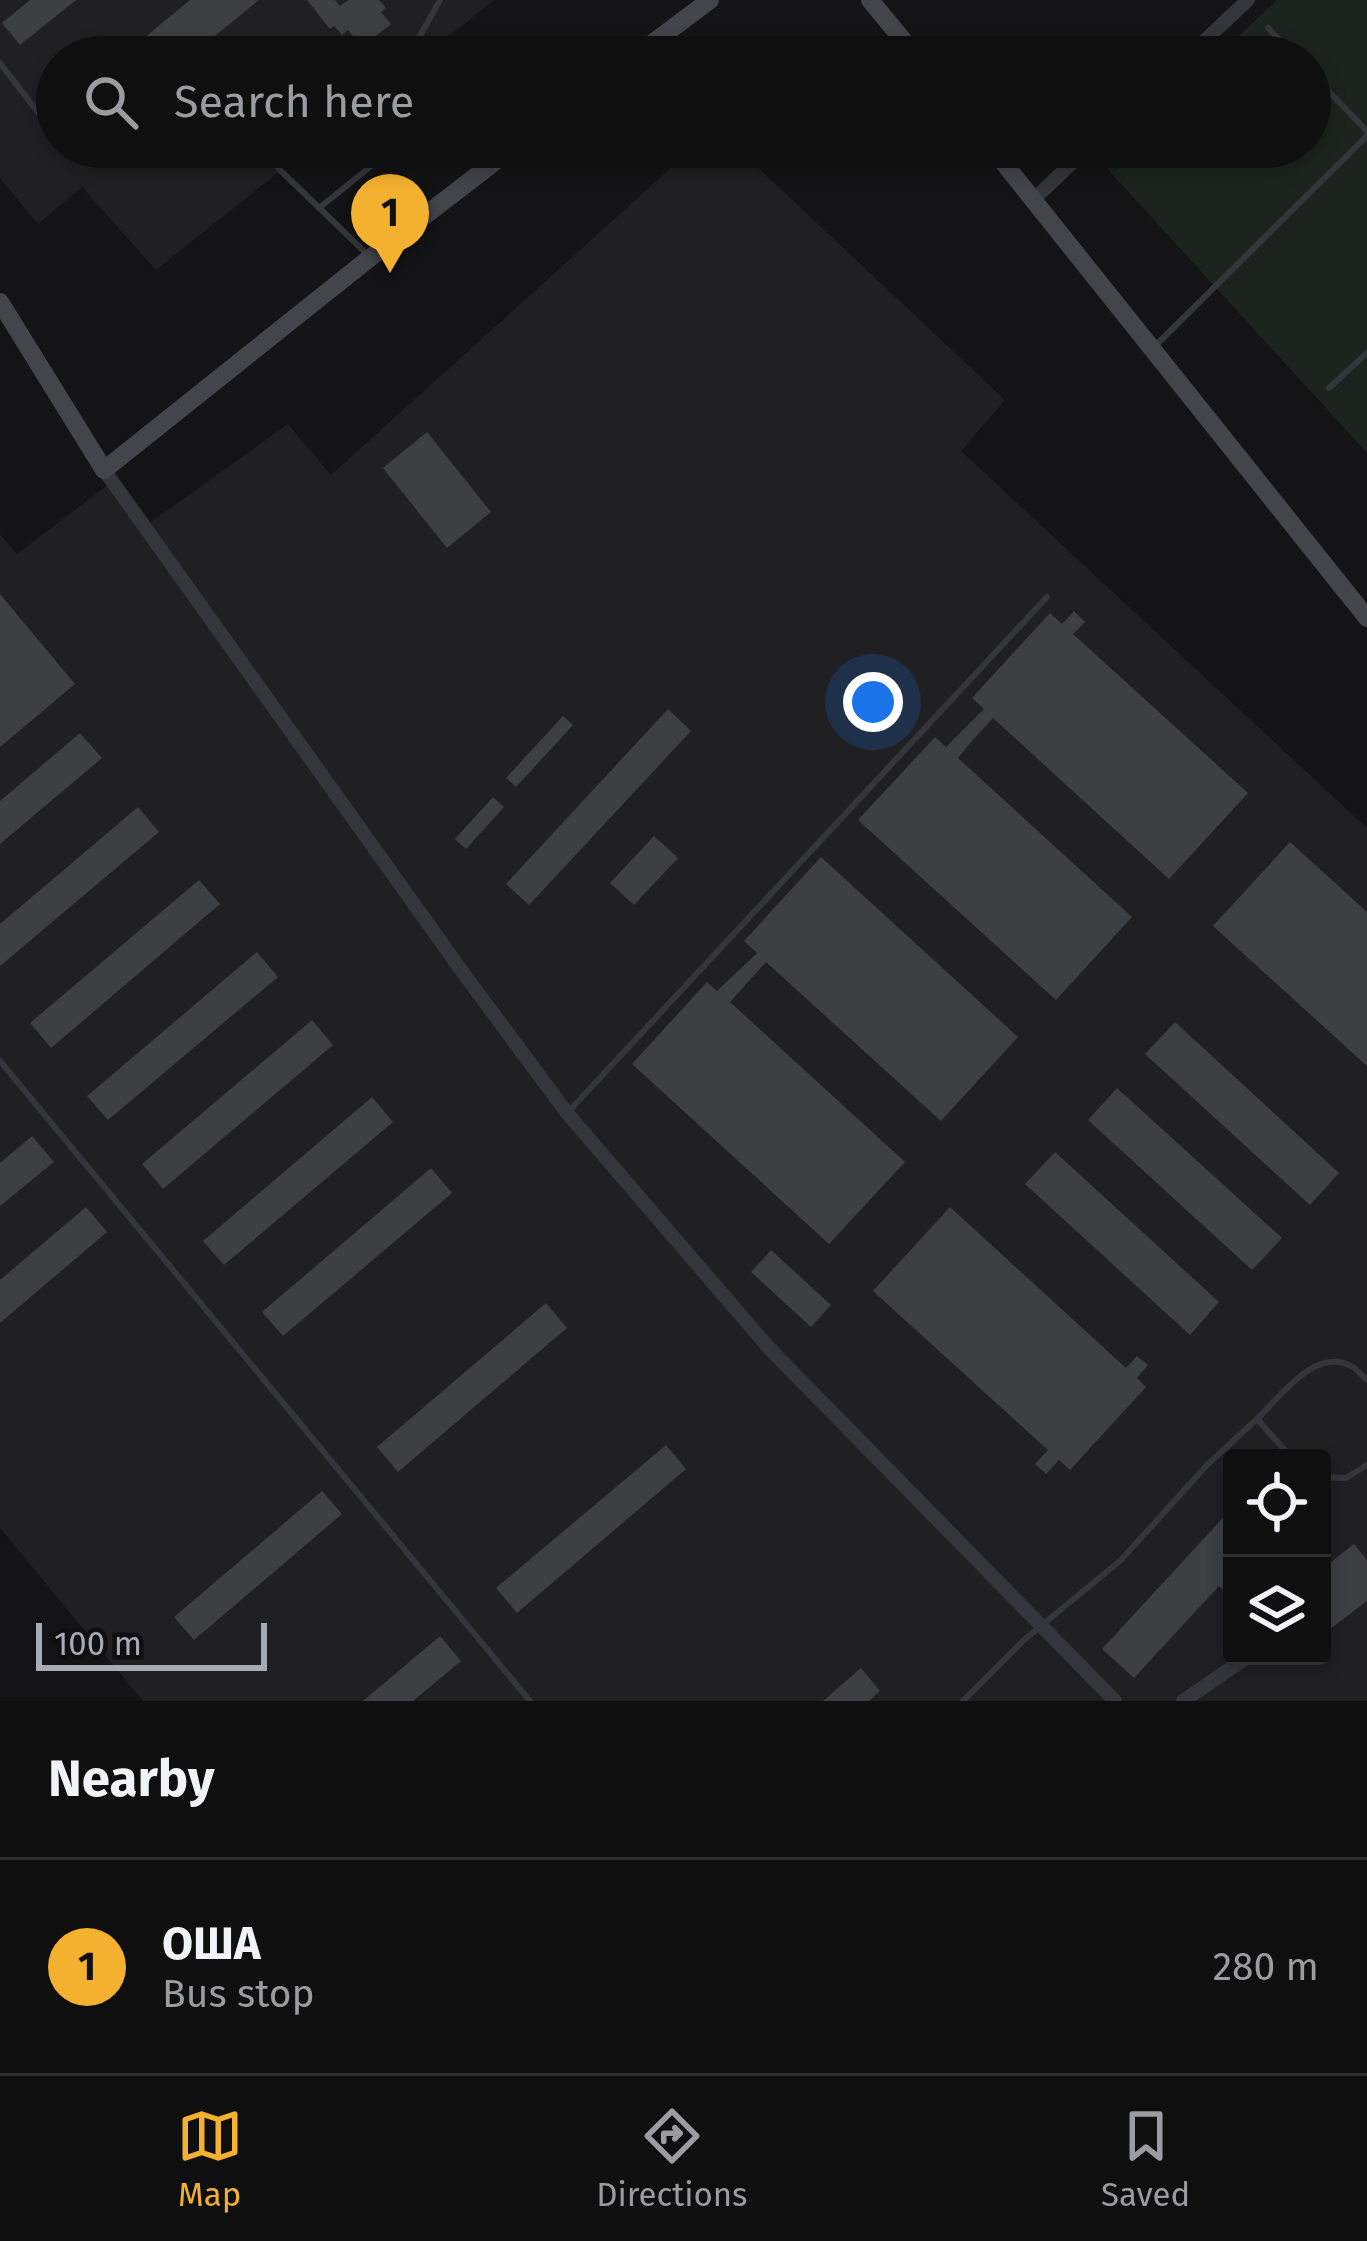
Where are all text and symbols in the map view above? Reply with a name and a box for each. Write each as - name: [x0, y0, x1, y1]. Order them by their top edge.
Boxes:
- search box: [36, 36, 1331, 168]
- icon: search: [78, 69, 144, 135]
- text: Search here: [174, 75, 414, 129]
- pin: 1: [351, 174, 429, 273]
- your location: [843, 672, 903, 732]
- map controls: [1223, 1449, 1331, 1665]
- button: locate: [1223, 1449, 1331, 1557]
- button: layers: [1223, 1557, 1331, 1665]
- scale bar: [36, 1617, 267, 1670]
- text: 100 m: [54, 1624, 142, 1664]
- text: Nearby: [48, 1748, 214, 1810]
- text: ОША: [162, 1917, 261, 1971]
- text: 1: [78, 1944, 96, 1990]
- text: 280 m: [1213, 1944, 1319, 1990]
- text: Bus stop: [162, 1971, 315, 2017]
- tab: Map: [177, 2103, 243, 2215]
- tab: Directions: [596, 2103, 748, 2215]
- tab: Saved: [1101, 2103, 1190, 2215]

